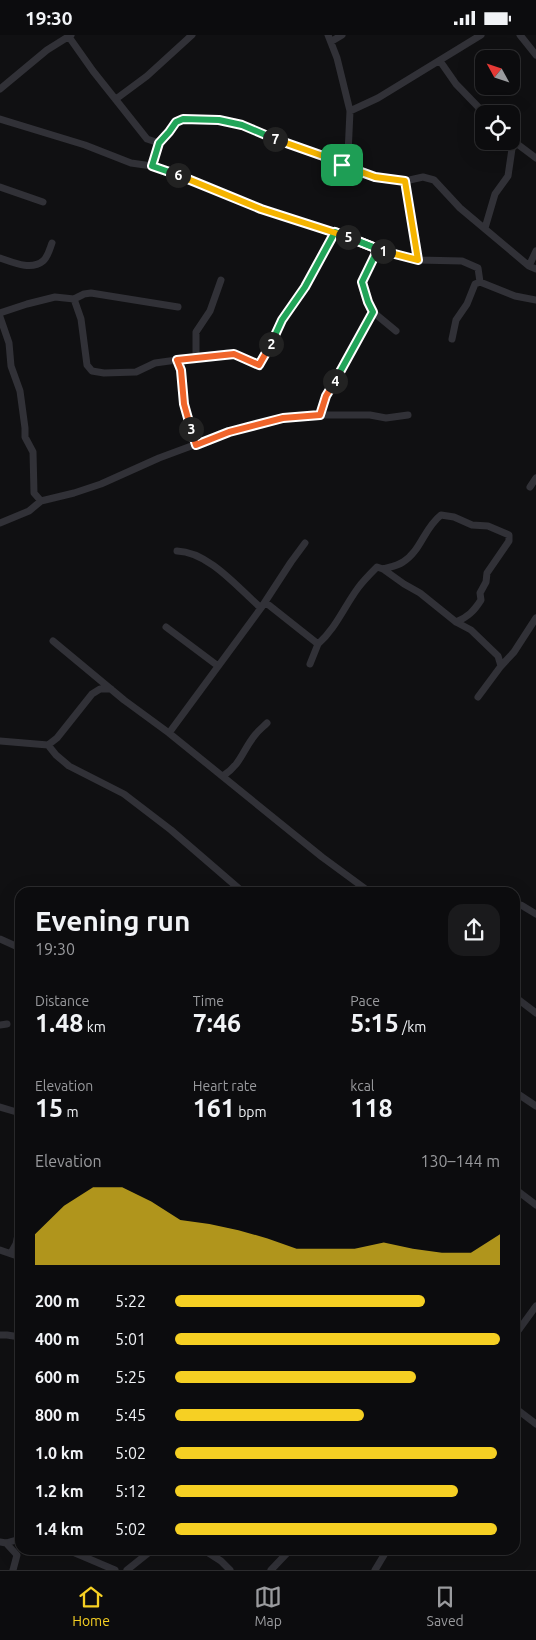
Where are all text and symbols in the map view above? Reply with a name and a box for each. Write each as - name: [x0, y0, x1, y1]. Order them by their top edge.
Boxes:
- text: 19:30: [25, 7, 73, 29]
- north arrow: [475, 50, 520, 95]
- map controls: [475, 50, 520, 150]
- button: locate: [475, 105, 520, 150]
- pin: 7: [262, 127, 288, 151]
- text: 7: [272, 131, 279, 147]
- pin: [321, 144, 363, 186]
- icon: arrive: [328, 151, 356, 179]
- pin: 6: [166, 163, 190, 187]
- text: 6: [175, 167, 182, 183]
- pin: 5: [336, 225, 360, 249]
- text: 5: [345, 229, 352, 245]
- pin: 1: [370, 239, 396, 263]
- text: 1: [380, 243, 387, 259]
- pin: 2: [258, 331, 284, 357]
- text: 2: [268, 336, 275, 352]
- pin: 4: [322, 369, 348, 393]
- text: 4: [332, 373, 339, 389]
- pin: 3: [178, 417, 204, 441]
- text: 3: [188, 421, 195, 437]
- button: share: [448, 904, 500, 956]
- text: Evening run: [35, 905, 190, 936]
- text: 19:30: [35, 940, 75, 958]
- text: Distance: [35, 993, 89, 1009]
- text: Time: [193, 993, 224, 1009]
- text: Pace: [350, 993, 380, 1009]
- text: 1.48: [35, 1009, 83, 1037]
- text: 7:46: [193, 1009, 241, 1037]
- text: 5:15: [350, 1009, 399, 1037]
- text: km: [83, 1019, 106, 1035]
- text: /km: [399, 1019, 426, 1035]
- text: Elevation: [35, 1078, 93, 1094]
- text: Heart rate: [193, 1078, 257, 1094]
- text: kcal: [350, 1078, 375, 1094]
- text: 15: [35, 1094, 63, 1122]
- text: 161: [193, 1094, 235, 1122]
- text: 118: [350, 1094, 393, 1122]
- text: m: [63, 1104, 79, 1120]
- text: bpm: [235, 1104, 267, 1120]
- text: Elevation: [35, 1152, 102, 1170]
- text: 130–144 m: [420, 1152, 500, 1170]
- text: 200 m: [35, 1292, 80, 1310]
- text: 5:22: [115, 1292, 146, 1310]
- text: 400 m: [35, 1330, 80, 1348]
- text: 5:01: [115, 1330, 146, 1348]
- text: 600 m: [35, 1368, 80, 1386]
- text: 5:25: [115, 1368, 146, 1386]
- text: 800 m: [35, 1406, 80, 1424]
- text: 5:45: [115, 1406, 146, 1424]
- text: 1.0 km: [35, 1444, 84, 1462]
- text: 5:02: [115, 1444, 146, 1462]
- text: 1.2 km: [35, 1482, 84, 1500]
- text: 5:12: [115, 1482, 146, 1500]
- text: 1.4 km: [35, 1520, 84, 1538]
- text: 5:02: [115, 1520, 146, 1538]
- tab: Home: [72, 1583, 110, 1629]
- tab: Map: [254, 1583, 282, 1629]
- tab: Saved: [427, 1583, 464, 1629]

